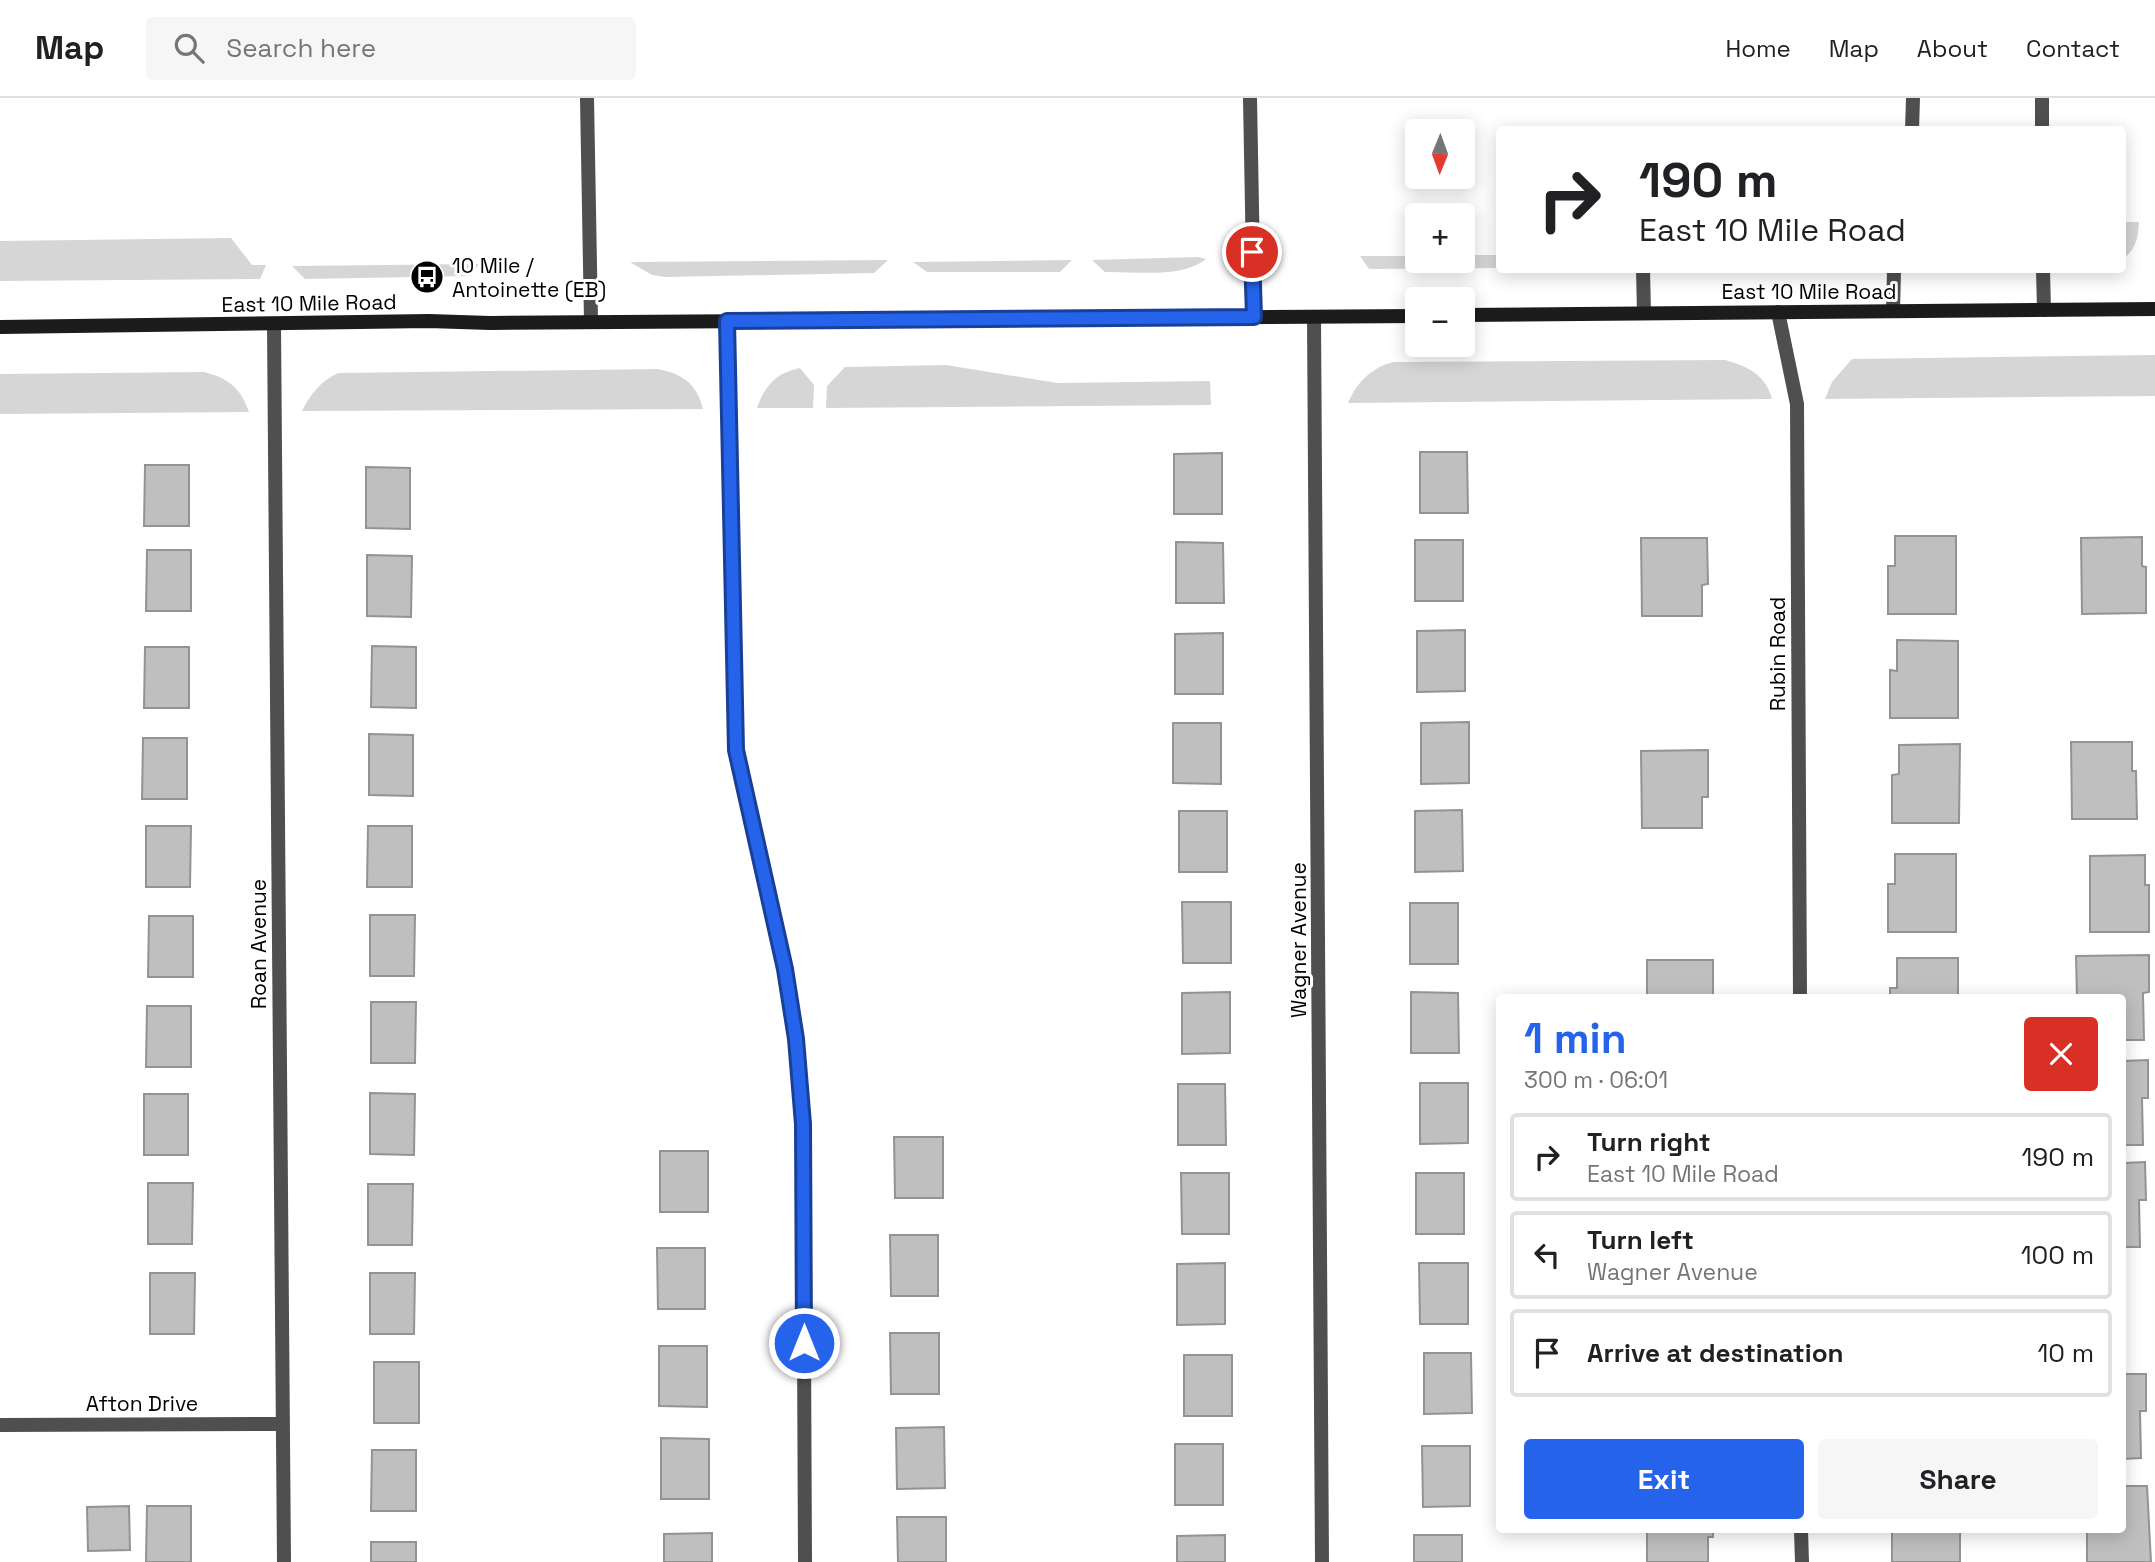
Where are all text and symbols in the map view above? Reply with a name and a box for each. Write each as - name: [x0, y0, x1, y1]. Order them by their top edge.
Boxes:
- search box: [146, 17, 636, 80]
- text: Map: [35, 27, 104, 69]
- icon: search: [170, 29, 208, 67]
- text: Search here: [226, 31, 376, 65]
- text: Home: [1725, 33, 1791, 64]
- text: Map: [1829, 33, 1879, 64]
- text: About: [1917, 33, 1988, 64]
- text: Contact: [2026, 33, 2120, 64]
- north arrow: [1405, 119, 1475, 189]
- map controls: [1405, 119, 1475, 357]
- text: 190 m: [1639, 149, 1777, 211]
- icon: right: [1524, 154, 1615, 245]
- button: +: [1405, 203, 1475, 273]
- text: East 10 Mile Road: [1639, 210, 1906, 250]
- pin: [1222, 222, 1282, 282]
- icon: arrive: [1233, 233, 1271, 271]
- place label: 10 Mile / Antoinette (EB): [452, 252, 606, 303]
- bus stop icon: 10 Mile / Antoinette (EB): [408, 258, 446, 296]
- street label: East 10 Mile Road: [1721, 278, 1897, 305]
- button: −: [1405, 287, 1475, 357]
- street label: East 10 Mile Road: [221, 288, 397, 318]
- street label: Rubin Road: [1764, 597, 1791, 711]
- street label: Wagner Avenue: [1285, 862, 1312, 1018]
- street label: Roan Avenue: [245, 879, 272, 1009]
- text: 1 min: [1524, 1012, 1627, 1065]
- button: close: [2024, 1017, 2098, 1091]
- text: 300 m · 06:01: [1524, 1065, 1668, 1095]
- text: Turn right: [1587, 1125, 1711, 1159]
- icon: right: [1528, 1138, 1566, 1176]
- text: 190 m: [2022, 1140, 2094, 1174]
- text: East 10 Mile Road: [1587, 1159, 1779, 1189]
- text: Turn left: [1587, 1223, 1694, 1257]
- icon: left: [1528, 1236, 1566, 1274]
- text: 100 m: [2021, 1238, 2094, 1272]
- text: Wagner Avenue: [1587, 1257, 1758, 1287]
- position arrow: [767, 1306, 841, 1380]
- icon: arrive: [1528, 1334, 1566, 1372]
- text: Arrive at destination: [1587, 1336, 1844, 1370]
- text: 10 m: [2037, 1336, 2094, 1370]
- street label: Afton Drive: [86, 1390, 198, 1417]
- button: Exit: [1524, 1439, 1804, 1519]
- button: Share: [1818, 1439, 2098, 1519]

